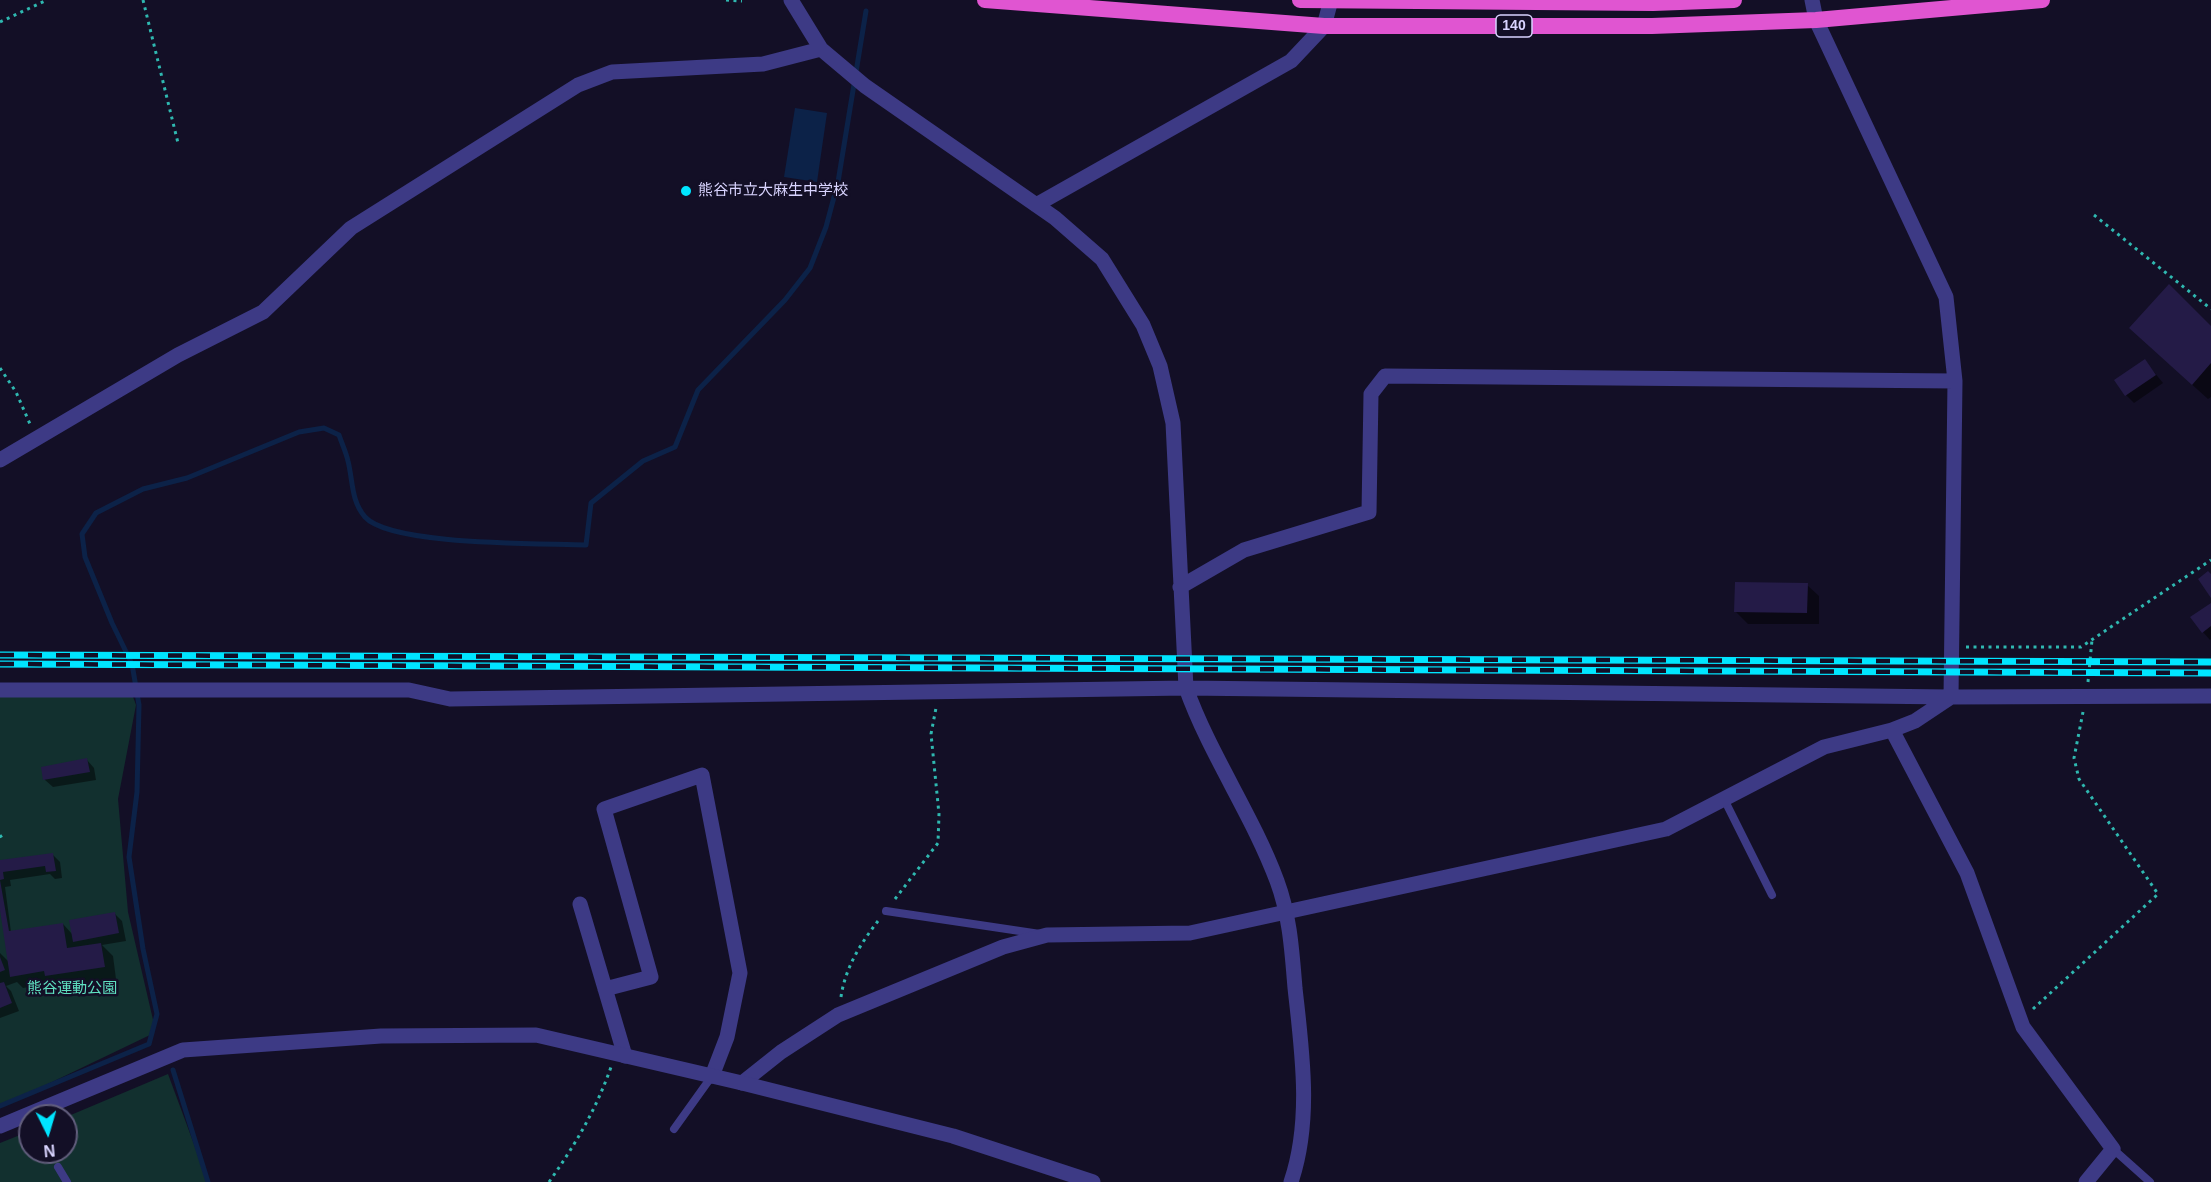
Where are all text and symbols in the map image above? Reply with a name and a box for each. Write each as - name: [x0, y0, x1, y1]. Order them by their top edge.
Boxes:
- road number: 140: [1496, 15, 1532, 37]
- place label: 熊谷市立大麻生中学校: [698, 182, 848, 200]
- marker: 熊谷市立大麻生中学校: [679, 184, 693, 198]
- park label: 熊谷運動公園: [27, 980, 117, 998]
- north arrow: [18, 1104, 78, 1164]
- text: N: [43, 1141, 56, 1159]

